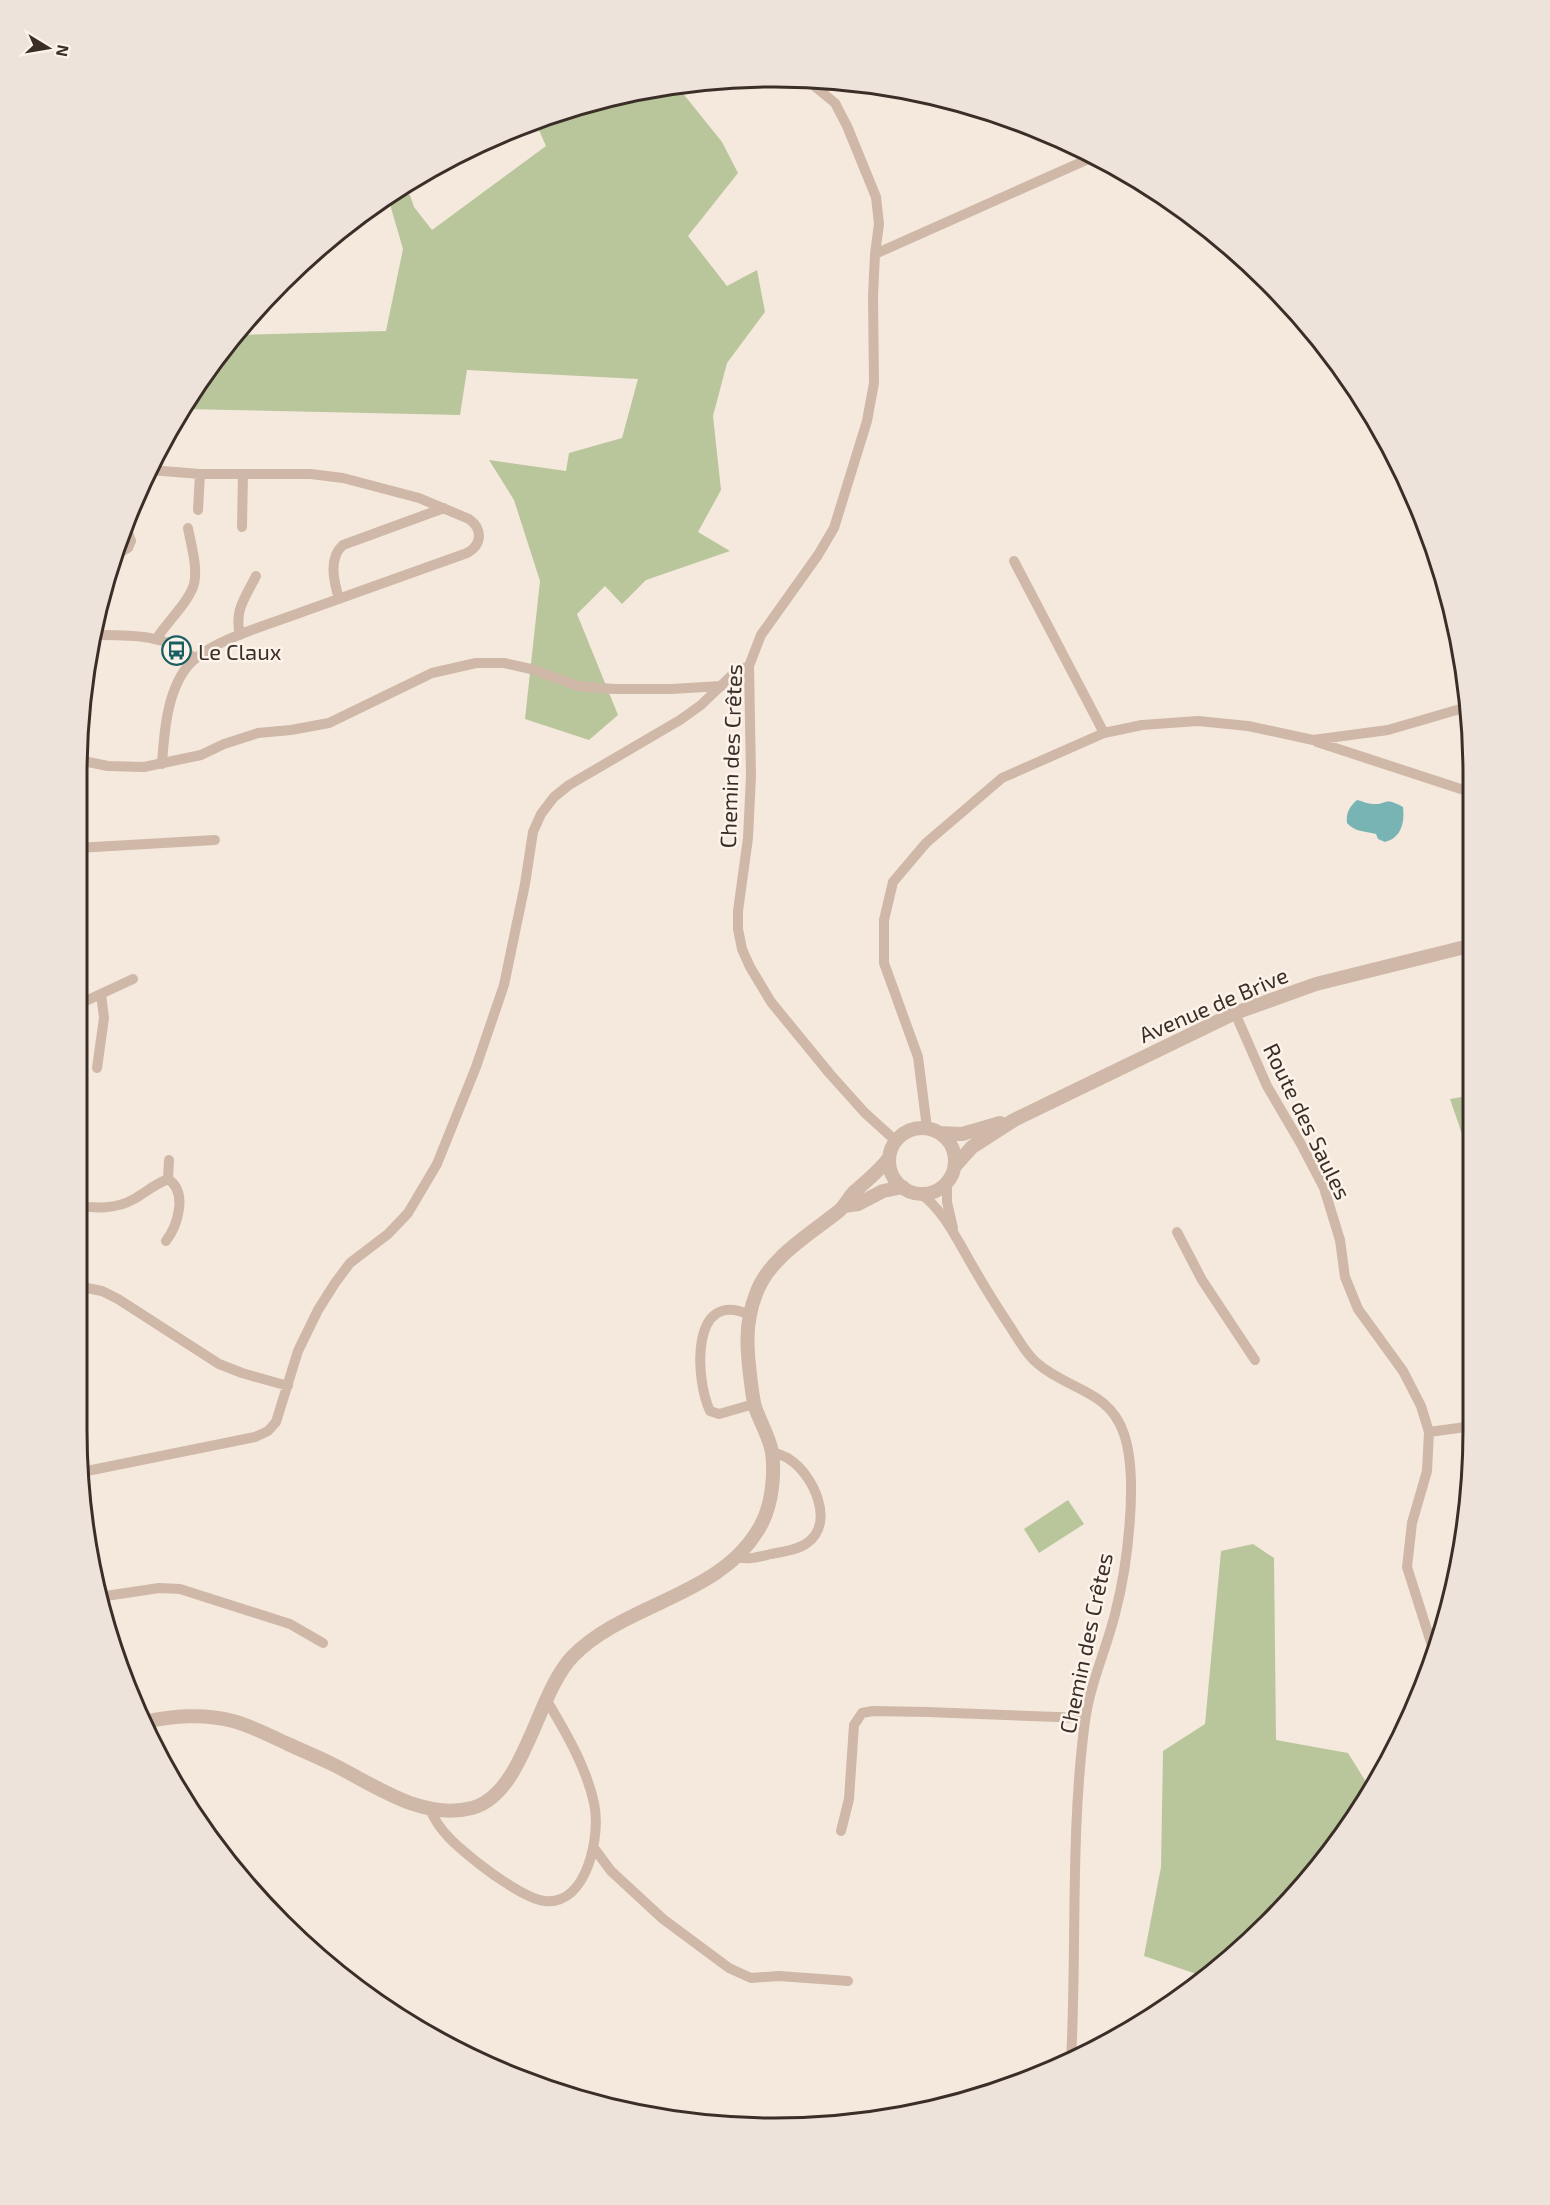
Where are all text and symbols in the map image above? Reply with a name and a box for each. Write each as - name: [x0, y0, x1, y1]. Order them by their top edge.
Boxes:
- north arrow: [18, 18, 78, 78]
- text: N: [53, 43, 74, 58]
- bus stop icon: Le Claux: [161, 635, 193, 667]
- place label: Le Claux: [198, 638, 282, 664]
- street label: Chemin des Crêtes: [714, 663, 746, 849]
- street label: Avenue de Brive: [1135, 961, 1291, 1047]
- street label: Route des Saules: [1259, 1039, 1357, 1203]
- street label: Chemin des Crêtes: [1053, 1550, 1117, 1736]

